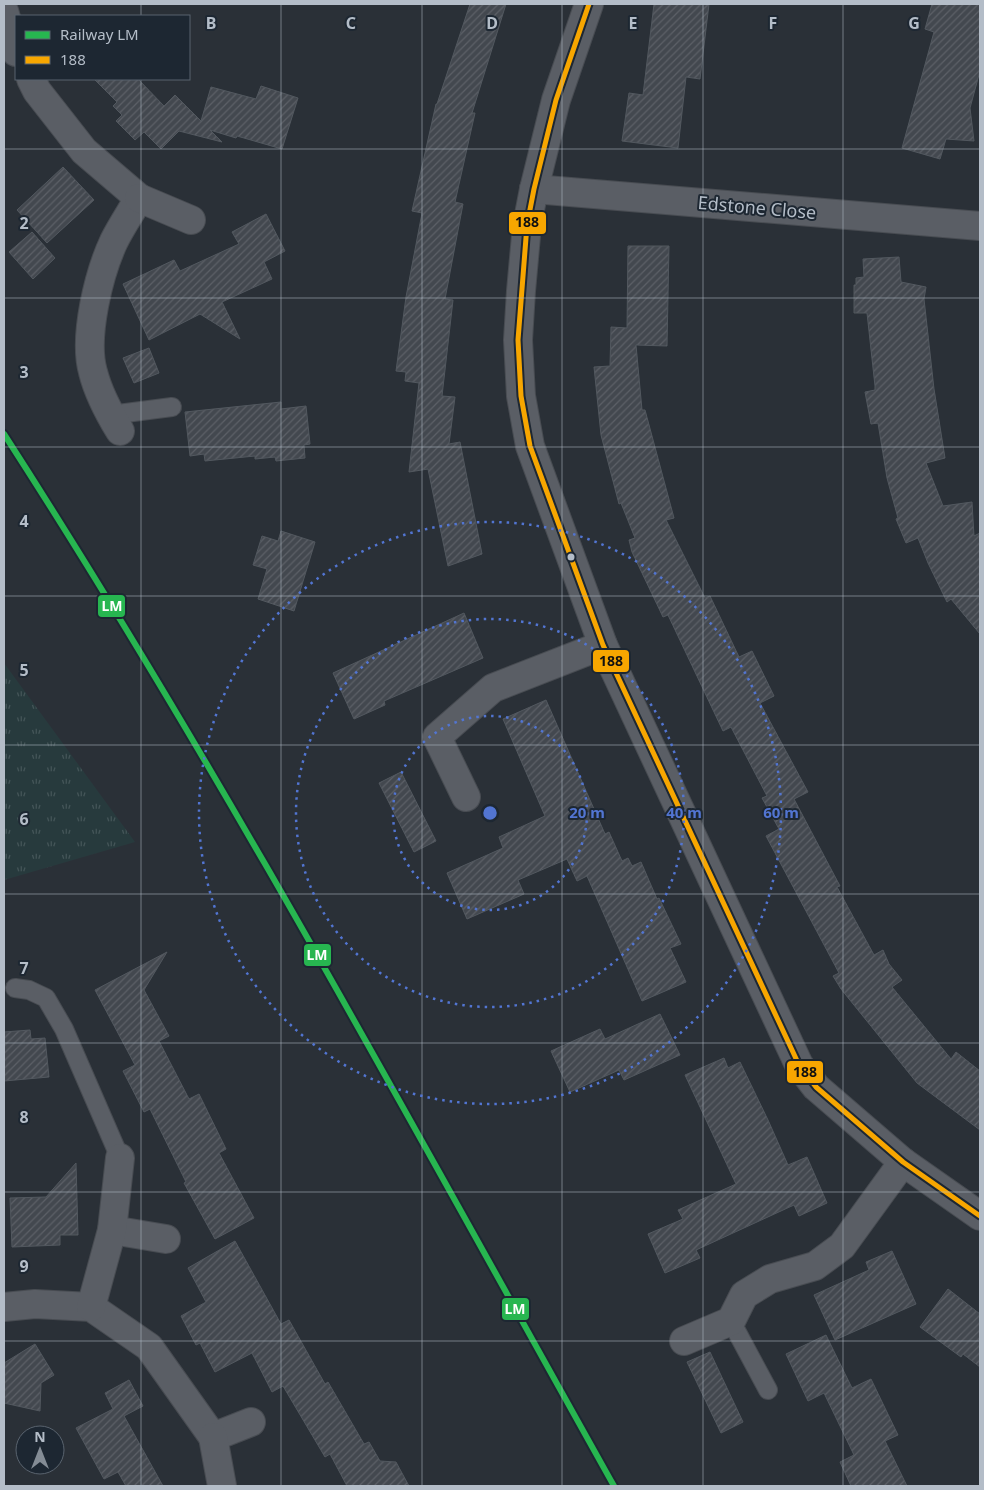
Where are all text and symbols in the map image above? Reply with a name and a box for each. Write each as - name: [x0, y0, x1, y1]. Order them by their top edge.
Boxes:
- text: B: [206, 12, 216, 34]
- text: C: [346, 12, 356, 34]
- text: D: [486, 12, 498, 34]
- text: E: [629, 12, 638, 34]
- text: F: [769, 12, 777, 34]
- text: G: [908, 12, 920, 34]
- legend: [15, 15, 190, 80]
- text: Railway LM: [60, 24, 139, 44]
- text: 188: [60, 49, 86, 69]
- street label: Edstone Close: [697, 190, 817, 224]
- line badge: 188: [508, 211, 547, 235]
- text: 2: [19, 212, 29, 234]
- text: 188: [515, 212, 539, 231]
- text: 3: [19, 361, 29, 383]
- text: 4: [19, 510, 29, 532]
- unlabelled marker: [566, 552, 576, 562]
- line badge: LM: [97, 594, 126, 618]
- text: LM: [101, 596, 123, 615]
- line badge: 188: [592, 649, 630, 673]
- text: 188: [599, 651, 623, 670]
- text: 5: [19, 659, 29, 681]
- text: 20 m: [569, 802, 605, 822]
- text: 40 m: [666, 802, 702, 822]
- text: 60 m: [763, 802, 799, 822]
- centre of rings: [481, 804, 499, 822]
- text: 6: [19, 808, 29, 830]
- line badge: LM: [303, 943, 332, 967]
- text: LM: [306, 945, 328, 964]
- text: 7: [19, 957, 29, 979]
- line badge: 188: [786, 1060, 824, 1084]
- text: 188: [793, 1062, 817, 1081]
- text: 8: [19, 1106, 29, 1128]
- text: 9: [19, 1255, 29, 1277]
- line badge: LM: [501, 1297, 530, 1321]
- text: LM: [504, 1299, 526, 1318]
- north arrow: [15, 1425, 65, 1475]
- text: N: [34, 1427, 46, 1446]

